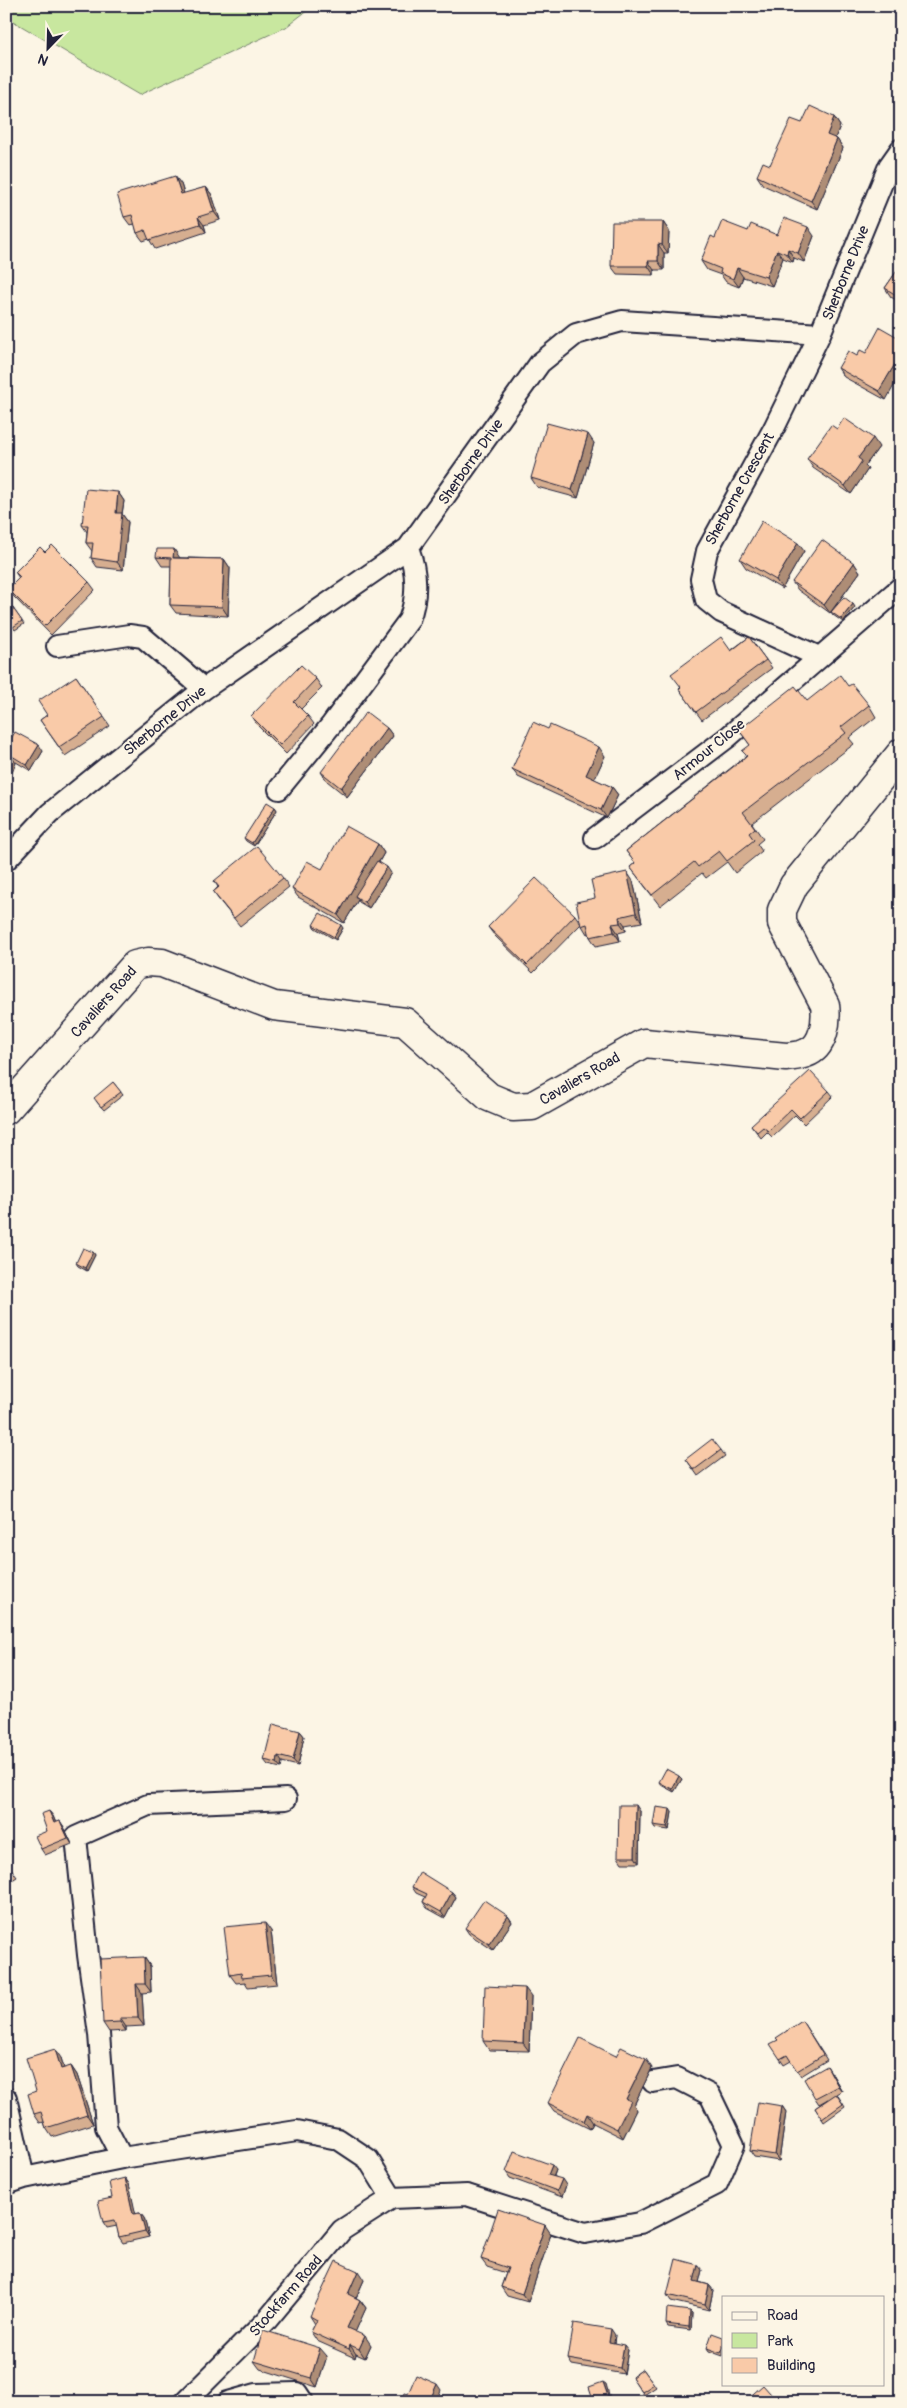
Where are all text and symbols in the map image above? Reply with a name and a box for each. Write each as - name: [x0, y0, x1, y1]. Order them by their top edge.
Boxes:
- north arrow: [22, 22, 72, 72]
- text: N: [35, 50, 51, 69]
- street label: Sherborne Drive: [818, 222, 874, 323]
- street label: Sherborne Drive: [434, 415, 508, 509]
- street label: Sherborne Crescent: [701, 428, 779, 549]
- street label: Sherborne Drive: [120, 682, 210, 760]
- street label: Armour Close: [669, 715, 749, 785]
- street label: Cavaliers Road: [67, 962, 141, 1042]
- street label: Cavaliers Road: [536, 1048, 624, 1110]
- street label: Stockfarm Road: [245, 2251, 327, 2341]
- legend: [722, 2296, 884, 2386]
- text: Road: [767, 2306, 798, 2325]
- text: Park: [767, 2332, 794, 2351]
- text: Building: [767, 2356, 815, 2375]

